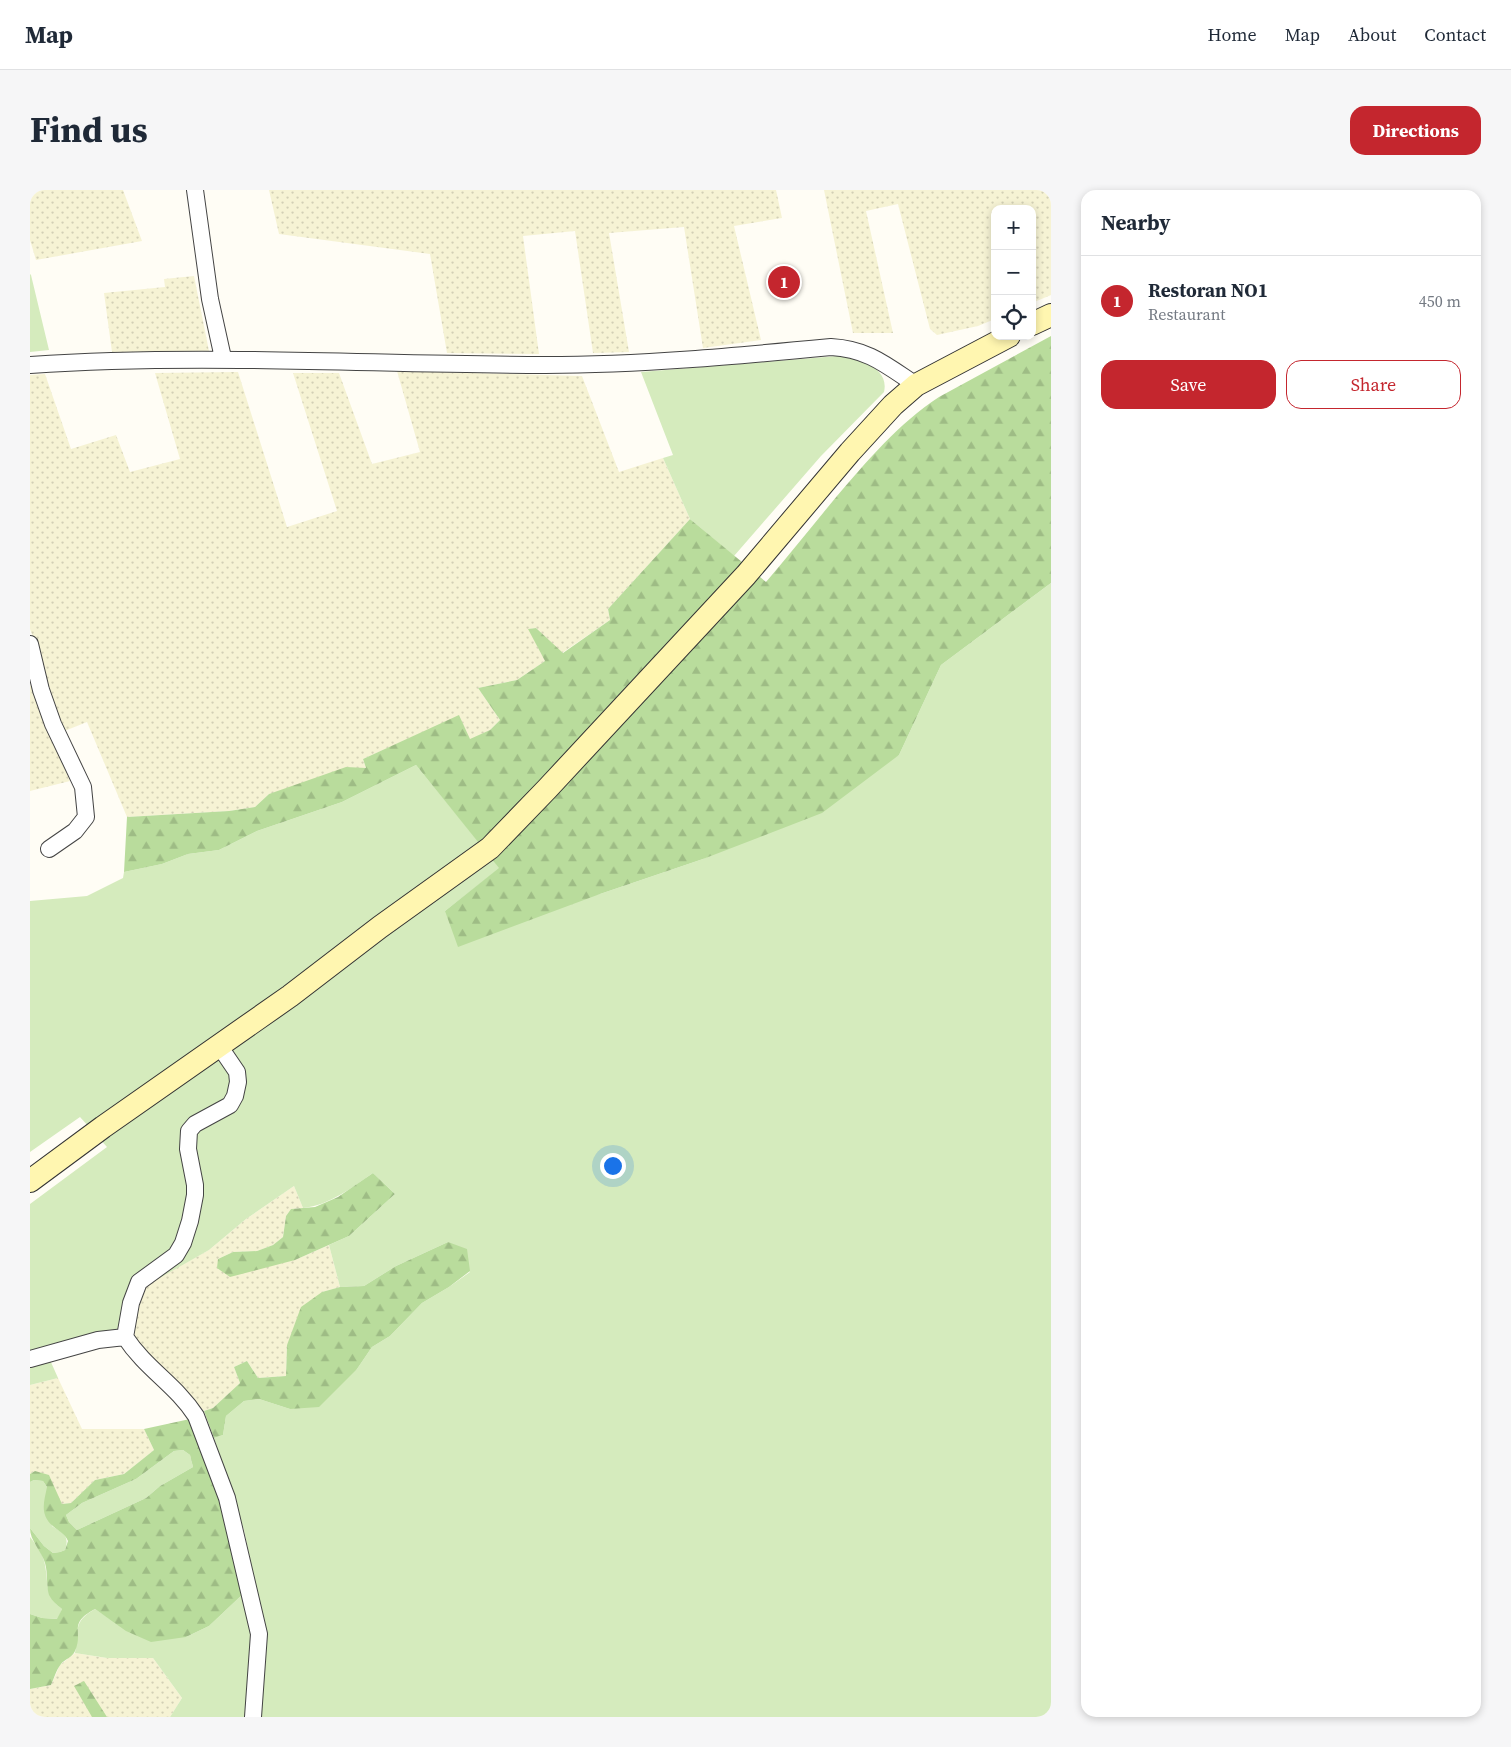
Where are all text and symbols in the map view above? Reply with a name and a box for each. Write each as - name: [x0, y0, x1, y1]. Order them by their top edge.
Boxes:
- text: Map: [25, 18, 73, 51]
- text: Home: [1208, 22, 1257, 47]
- text: Map: [1285, 22, 1320, 47]
- text: About: [1348, 22, 1396, 47]
- text: Contact: [1424, 22, 1486, 47]
- text: Find us: [30, 106, 148, 154]
- button: Directions: [1350, 106, 1481, 155]
- map controls: [991, 205, 1036, 340]
- button: +: [991, 205, 1036, 250]
- text: Nearby: [1101, 208, 1171, 237]
- button: −: [991, 250, 1036, 295]
- pin: 1: [768, 263, 800, 301]
- text: Restoran NO1: [1148, 277, 1268, 303]
- text: 1: [1113, 290, 1121, 312]
- text: 450 m: [1419, 290, 1461, 312]
- button: locate: [991, 295, 1036, 340]
- text: Restaurant: [1148, 303, 1226, 325]
- button: Save: [1101, 360, 1276, 409]
- button: Share: [1286, 360, 1461, 409]
- your location: [600, 1153, 626, 1179]

